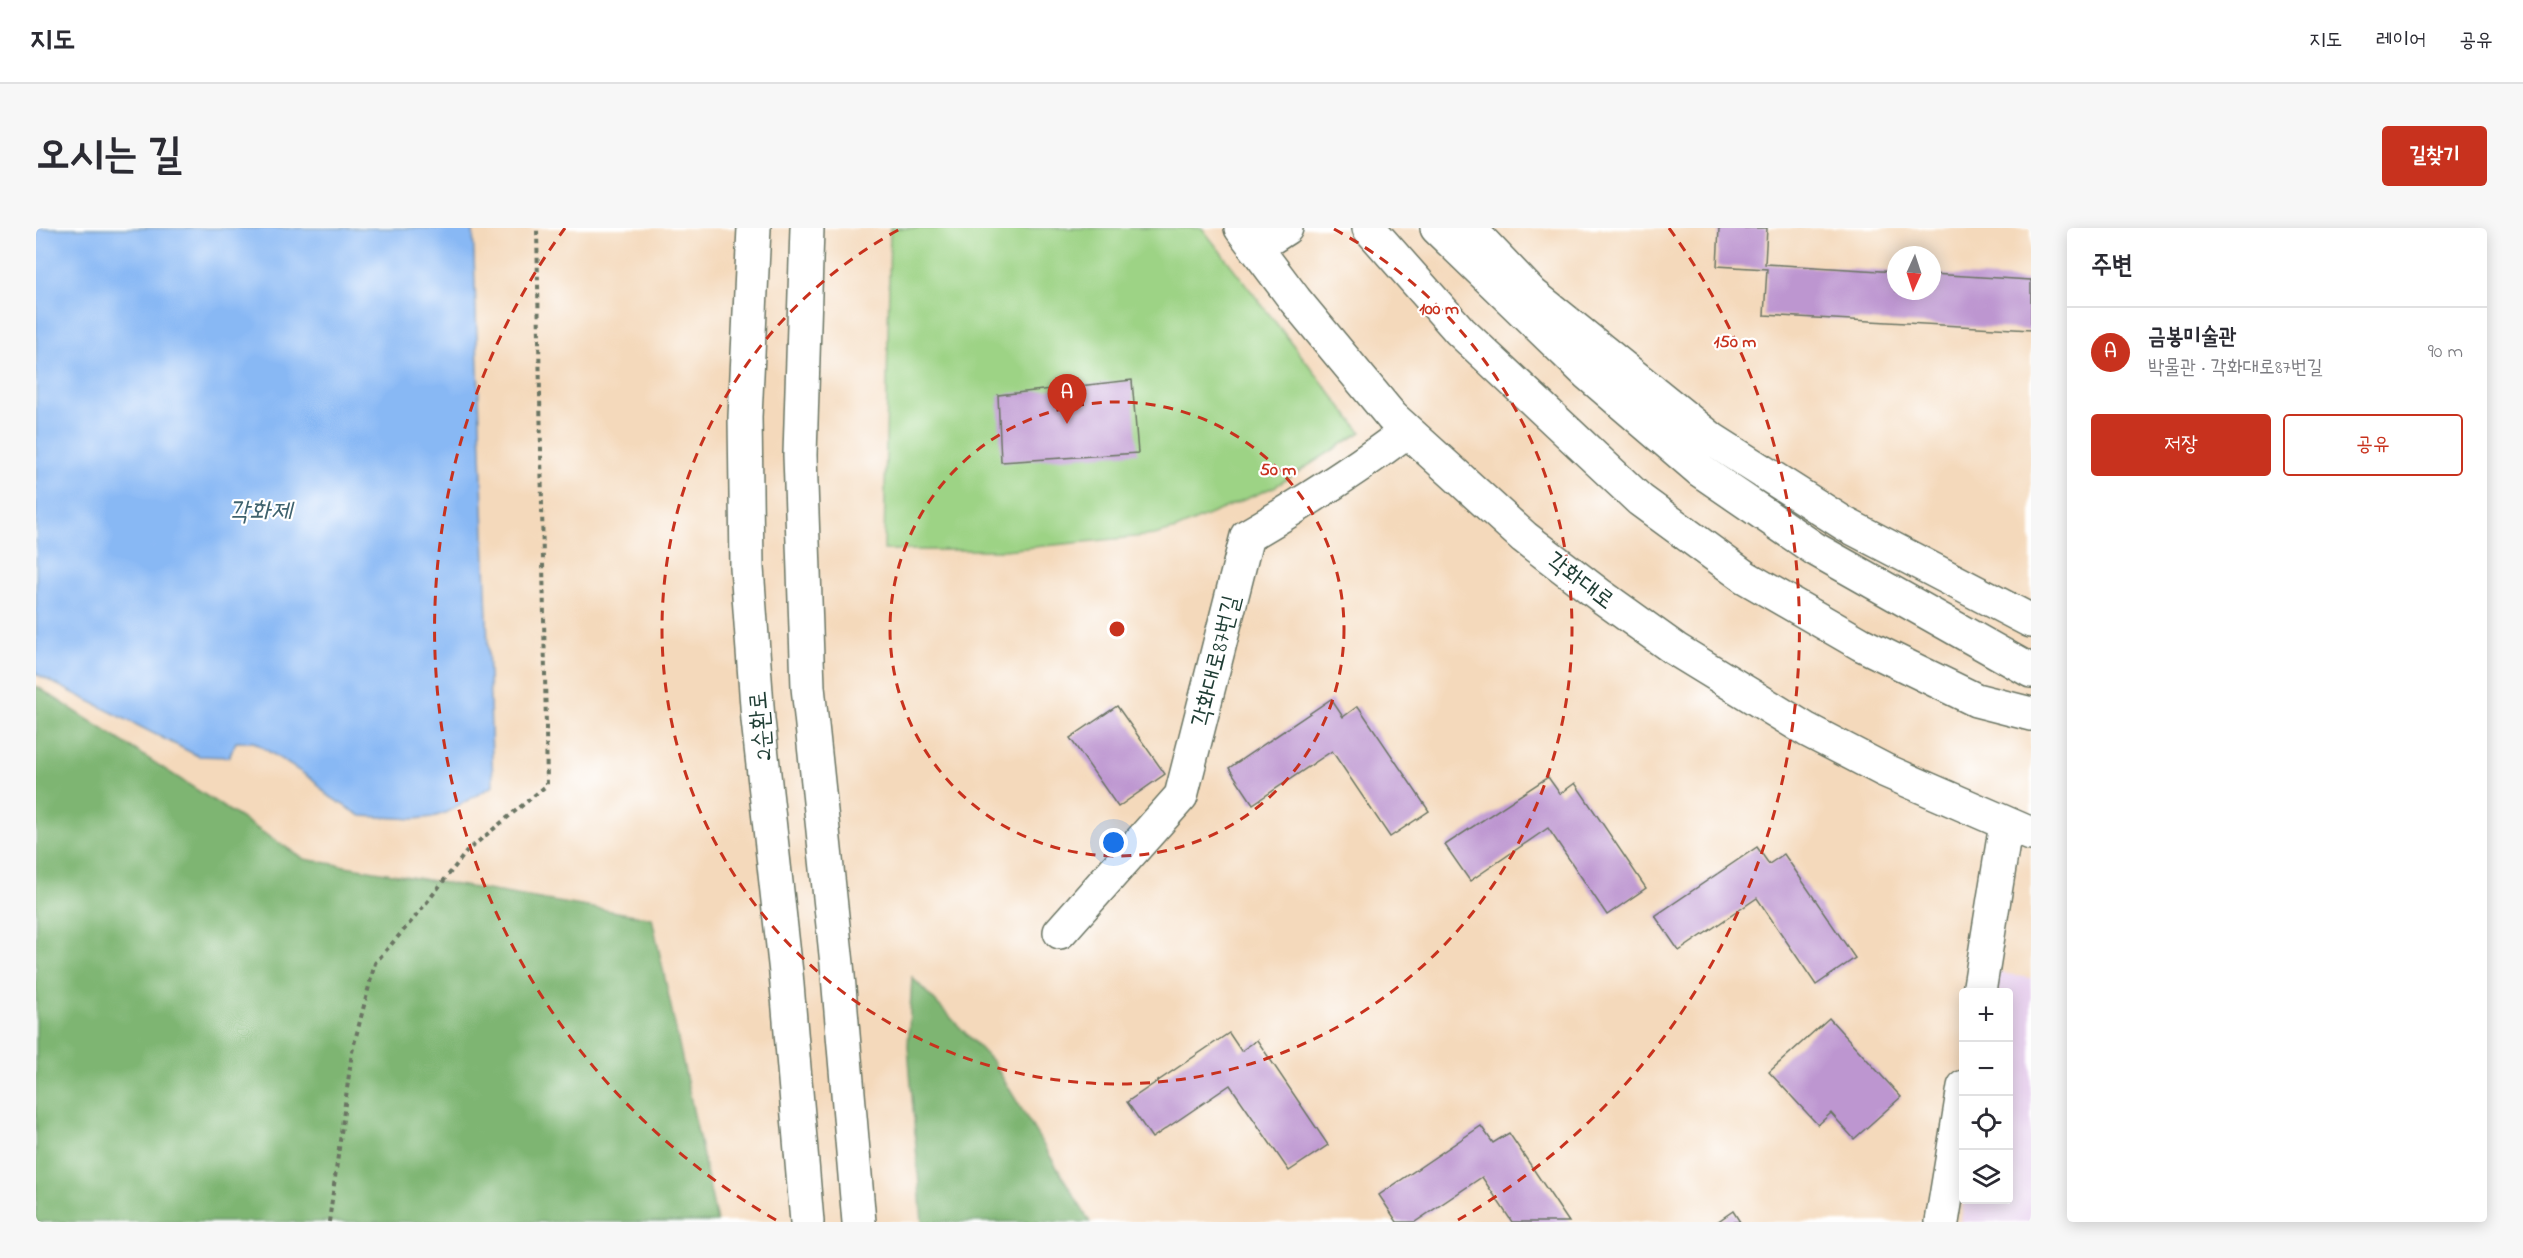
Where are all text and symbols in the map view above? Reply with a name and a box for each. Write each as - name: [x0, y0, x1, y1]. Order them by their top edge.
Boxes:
- text: 지도: [30, 21, 75, 62]
- text: 지도: [2309, 26, 2343, 56]
- text: 레이어: [2376, 26, 2426, 56]
- text: 공유: [2459, 26, 2493, 56]
- text: 오시는 길: [36, 126, 182, 187]
- button: 길찾기: [2382, 126, 2487, 186]
- north arrow: [1887, 246, 1941, 300]
- text: 주변: [2091, 248, 2133, 286]
- text: 100 m: [1419, 297, 1459, 323]
- text: 금봉미술관: [2148, 322, 2237, 354]
- text: 150 m: [1714, 330, 1756, 356]
- text: A: [2104, 338, 2117, 367]
- text: 90 m: [2428, 338, 2463, 367]
- text: 박물관 · 각화대로87번길: [2148, 354, 2323, 383]
- pin: A: [1048, 374, 1086, 424]
- button: 저장: [2091, 414, 2271, 476]
- button: 공유: [2283, 414, 2463, 476]
- text: 50 m: [1260, 458, 1296, 484]
- water label: 각화제: [229, 494, 295, 532]
- street label: 각화대로: [1538, 545, 1621, 619]
- street label: 각화대로87번길: [1184, 592, 1251, 731]
- centre of rings: [1107, 619, 1127, 639]
- street label: 2순환로: [742, 689, 783, 762]
- your location: [1099, 828, 1128, 857]
- map controls: [1959, 988, 2013, 1204]
- button: +: [1959, 988, 2013, 1042]
- button: −: [1959, 1042, 2013, 1096]
- button: locate: [1959, 1096, 2013, 1150]
- button: layers: [1959, 1150, 2013, 1204]

